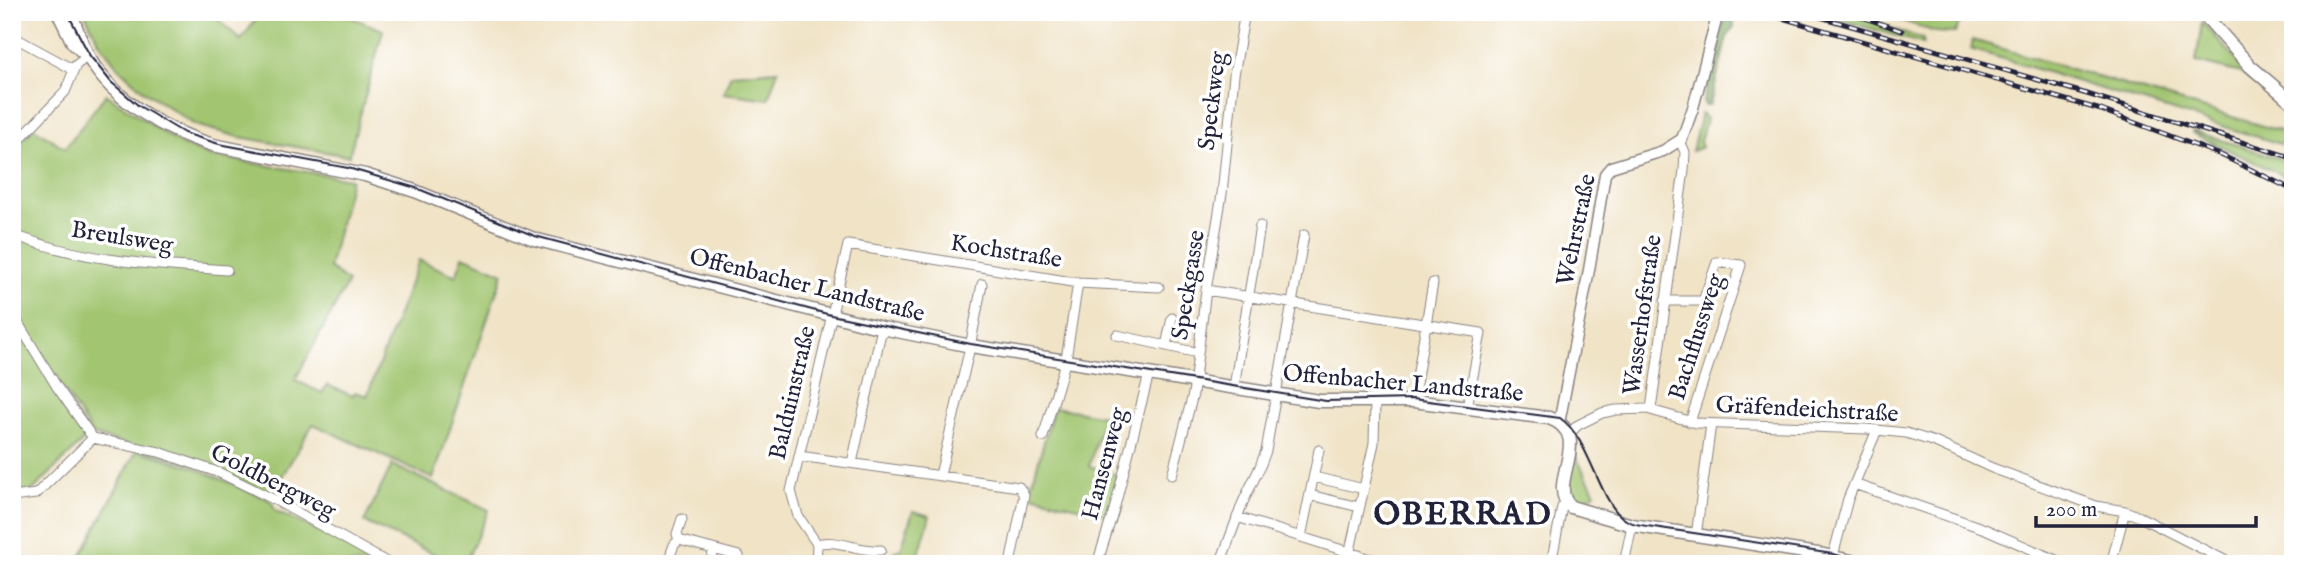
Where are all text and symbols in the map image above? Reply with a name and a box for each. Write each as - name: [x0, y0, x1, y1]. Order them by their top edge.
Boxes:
- street label: Speckweg: [1192, 49, 1235, 152]
- street label: Wehrstraße: [1550, 171, 1604, 289]
- street label: Breulsweg: [69, 215, 176, 262]
- street label: Kochstraße: [948, 228, 1064, 276]
- street label: Speckgasse: [1165, 228, 1213, 342]
- street label: Wasserhofstraße: [1616, 233, 1670, 397]
- street label: Offenbacher Landstraße: [686, 242, 928, 330]
- street label: Bachflussweg: [1662, 269, 1732, 404]
- street label: Balduinstraße: [763, 323, 823, 463]
- street label: Offenbacher Landstraße: [1281, 358, 1525, 410]
- street label: Gräfendeichstraße: [1715, 390, 1899, 430]
- street label: Hansenweg: [1075, 403, 1135, 524]
- street label: Goldbergweg: [205, 437, 342, 527]
- scale bar: [2036, 485, 2256, 529]
- district label: OBERRAD: [1373, 495, 1553, 536]
- text: 200 m: [2046, 497, 2097, 524]

